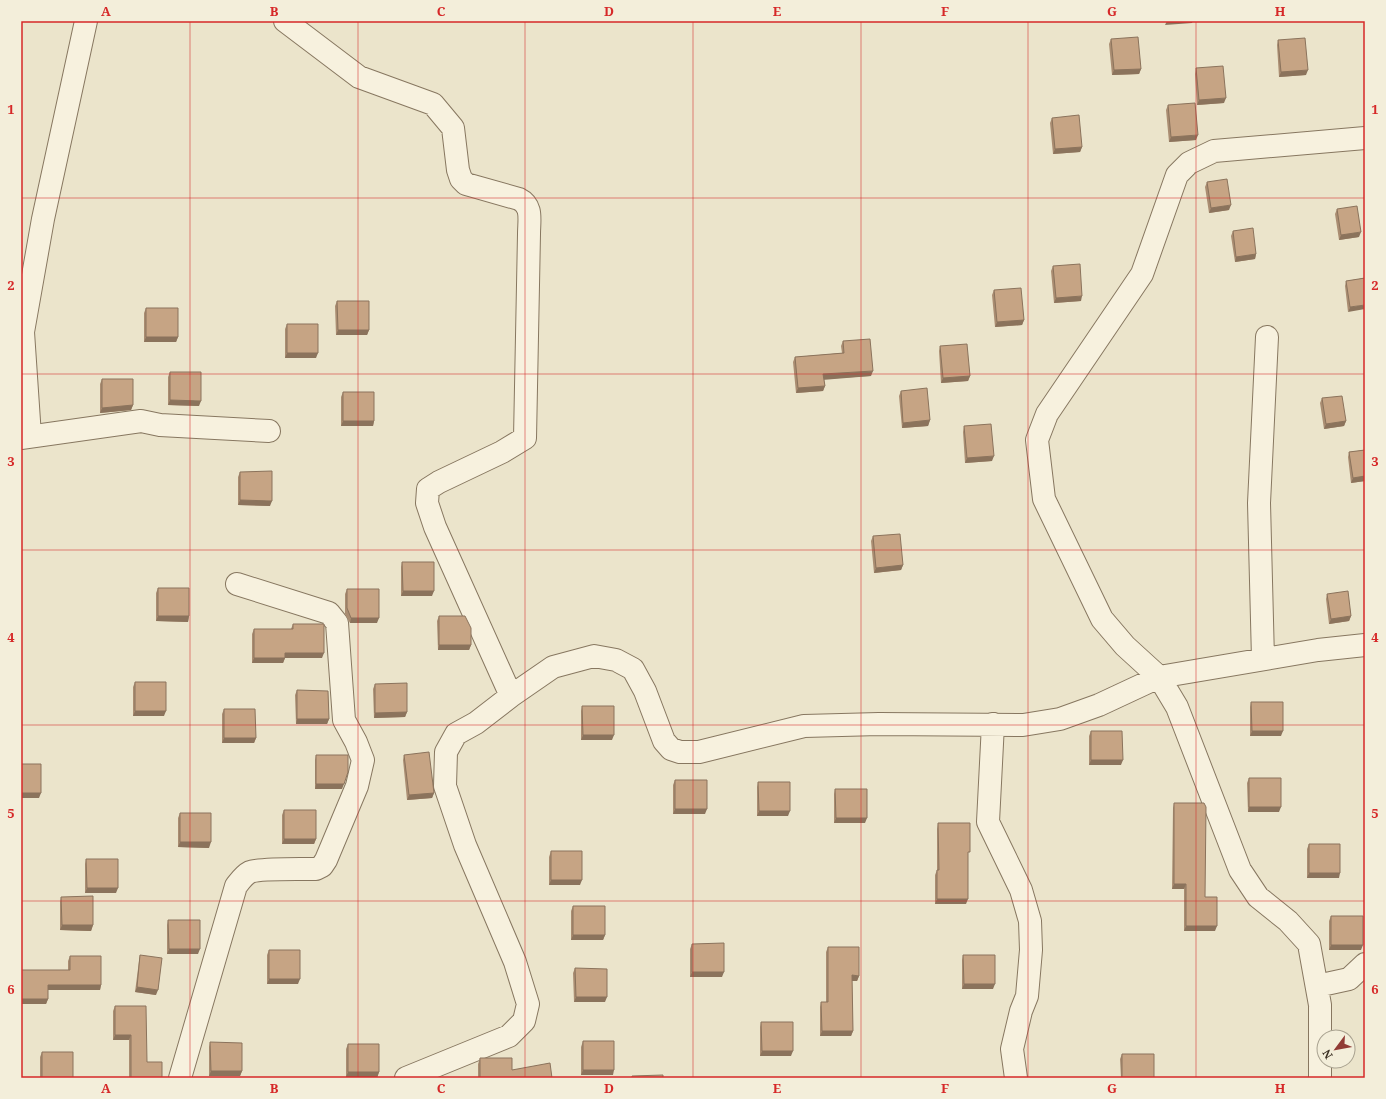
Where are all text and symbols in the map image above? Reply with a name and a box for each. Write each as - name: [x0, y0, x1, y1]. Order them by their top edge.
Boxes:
- text: A: [101, 2, 111, 20]
- text: B: [270, 2, 279, 20]
- text: C: [437, 2, 446, 20]
- text: D: [604, 2, 614, 20]
- text: E: [773, 2, 782, 20]
- text: F: [941, 2, 949, 20]
- text: G: [1107, 2, 1117, 20]
- text: H: [1275, 2, 1286, 20]
- text: 1: [7, 100, 15, 118]
- text: 1: [1371, 100, 1379, 118]
- text: 2: [7, 276, 15, 294]
- text: 2: [1371, 276, 1379, 294]
- text: 3: [7, 452, 15, 470]
- text: 3: [1371, 452, 1379, 470]
- text: 4: [7, 628, 15, 646]
- text: 4: [1371, 628, 1379, 646]
- text: 5: [7, 804, 15, 822]
- text: 5: [1371, 804, 1379, 822]
- text: 6: [7, 980, 15, 998]
- text: 6: [1371, 980, 1379, 998]
- north arrow: [1316, 1029, 1356, 1069]
- text: N: [1318, 1047, 1336, 1062]
- text: A: [101, 1079, 111, 1097]
- text: B: [270, 1079, 279, 1097]
- text: C: [437, 1079, 446, 1097]
- text: D: [604, 1079, 614, 1097]
- text: E: [773, 1079, 782, 1097]
- text: F: [941, 1079, 949, 1097]
- text: G: [1107, 1079, 1117, 1097]
- text: H: [1275, 1079, 1286, 1097]

